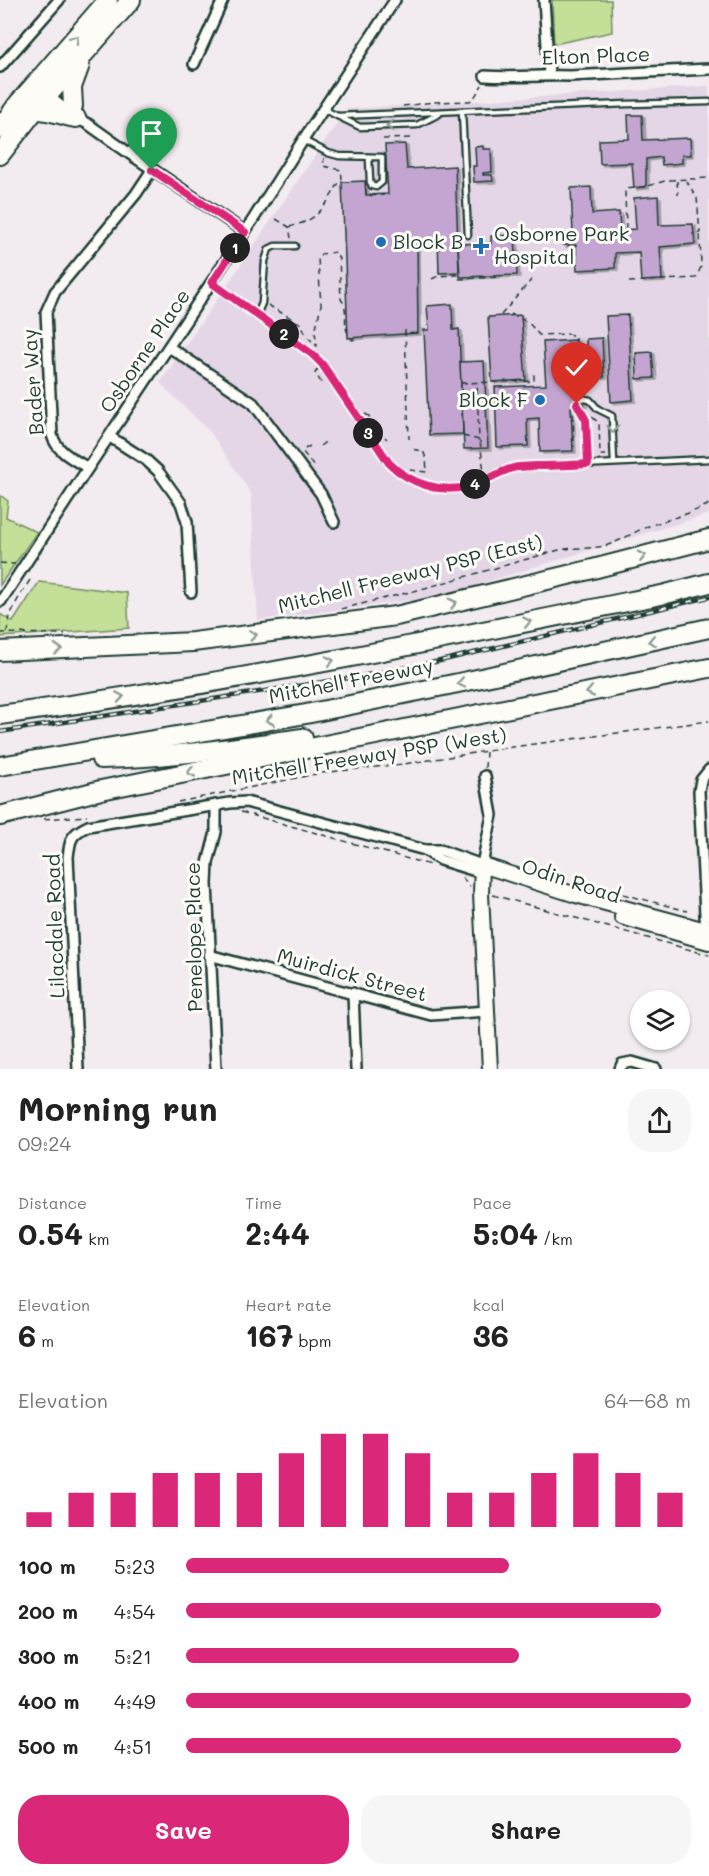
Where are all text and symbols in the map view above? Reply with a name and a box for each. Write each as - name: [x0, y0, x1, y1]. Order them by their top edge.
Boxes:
- one-way arrow: [68, 35, 79, 46]
- street label: Elton Place: [541, 40, 651, 70]
- pin: [126, 108, 177, 170]
- icon: arrive: [135, 117, 168, 150]
- one-way arrow: [385, 120, 394, 133]
- place label: Osborne Park Hospital: [494, 220, 629, 269]
- place label: Block B: [393, 228, 464, 254]
- pin: 1: [220, 233, 250, 263]
- marker: Block B: [374, 235, 388, 249]
- text: 1: [231, 237, 239, 258]
- marker: Osborne Park Hospital: [472, 237, 490, 255]
- street label: Osborne Place: [93, 284, 195, 417]
- pin: 2: [269, 319, 299, 349]
- text: 2: [280, 323, 288, 344]
- street label: Bader Way: [15, 328, 49, 436]
- pin: [551, 342, 602, 404]
- icon: check: [560, 351, 593, 384]
- place label: Block F: [459, 386, 528, 412]
- marker: Block F: [533, 393, 547, 407]
- pin: 3: [353, 418, 383, 448]
- text: 3: [363, 422, 373, 443]
- one-way arrow: [606, 425, 619, 434]
- pin: 4: [460, 469, 490, 499]
- text: 4: [470, 473, 480, 494]
- street label: Mitchell Freeway PSP (East): [275, 528, 545, 619]
- one-way arrow: [637, 551, 647, 564]
- one-way arrow: [448, 598, 458, 611]
- one-way arrow: [522, 617, 532, 630]
- one-way arrow: [248, 629, 257, 641]
- one-way arrow: [647, 634, 657, 647]
- one-way arrow: [54, 643, 63, 656]
- street label: Mitchell Freeway: [266, 651, 435, 709]
- one-way arrow: [325, 655, 335, 668]
- one-way arrow: [457, 676, 467, 689]
- one-way arrow: [585, 685, 595, 698]
- one-way arrow: [116, 692, 125, 704]
- one-way arrow: [265, 713, 275, 726]
- street label: Mitchell Freeway PSP (West): [230, 720, 508, 790]
- one-way arrow: [186, 765, 196, 778]
- street label: Odin Road: [519, 852, 624, 908]
- street label: Lilacdale Road: [38, 853, 70, 999]
- street label: Penelope Place: [179, 862, 207, 1012]
- street label: Muirdick Street: [274, 942, 430, 1007]
- map controls: [630, 990, 690, 1050]
- button: layers: [630, 990, 690, 1050]
- text: Morning run: [18, 1086, 218, 1129]
- button: share: [628, 1089, 691, 1152]
- text: 09:24: [18, 1130, 71, 1156]
- text: Distance: [18, 1192, 87, 1213]
- text: Time: [245, 1192, 282, 1213]
- text: Pace: [473, 1192, 512, 1213]
- text: 0.54: [18, 1213, 83, 1253]
- text: 2:44: [245, 1213, 310, 1253]
- text: 5:04: [473, 1213, 538, 1253]
- text: km: [83, 1228, 109, 1249]
- text: /km: [538, 1228, 573, 1249]
- text: Elevation: [18, 1294, 90, 1315]
- text: Heart rate: [245, 1294, 332, 1315]
- text: kcal: [473, 1294, 505, 1315]
- text: 6: [18, 1315, 36, 1355]
- text: 167: [245, 1315, 293, 1355]
- text: 36: [473, 1315, 509, 1355]
- text: m: [36, 1330, 54, 1351]
- text: bpm: [293, 1330, 331, 1351]
- text: Elevation: [18, 1387, 108, 1413]
- text: 64–68 m: [604, 1387, 691, 1413]
- text: 100 m: [18, 1553, 76, 1579]
- text: 5:23: [114, 1553, 155, 1579]
- text: 200 m: [18, 1598, 78, 1624]
- text: 4:54: [114, 1598, 155, 1624]
- text: 300 m: [18, 1643, 79, 1669]
- text: 5:21: [114, 1643, 152, 1669]
- text: 400 m: [18, 1688, 79, 1714]
- text: 4:49: [114, 1688, 156, 1714]
- text: 500 m: [18, 1733, 78, 1759]
- text: 4:51: [114, 1733, 153, 1759]
- button: Save: [18, 1795, 349, 1864]
- button: Share: [361, 1795, 691, 1864]

